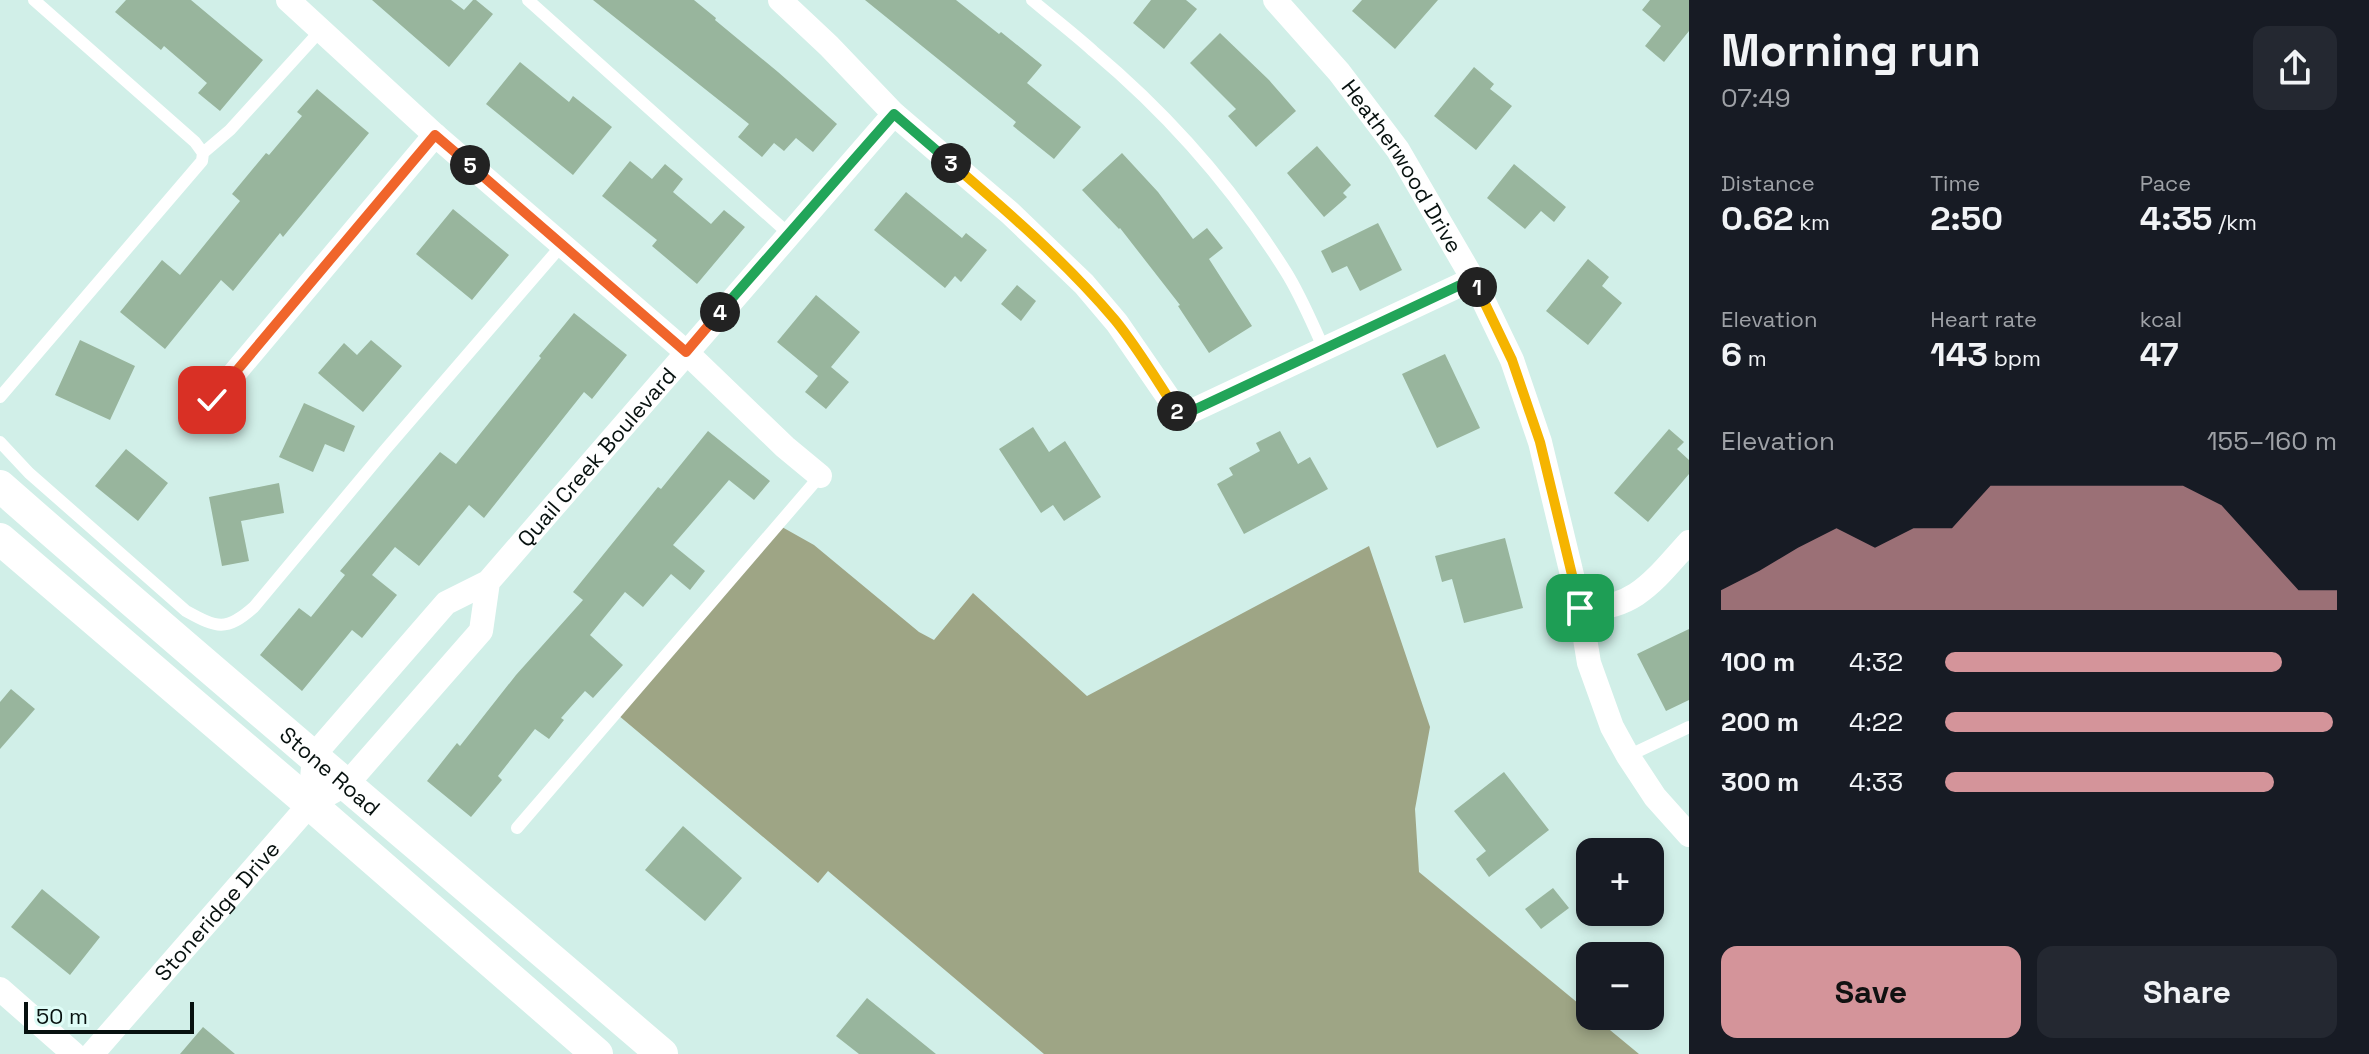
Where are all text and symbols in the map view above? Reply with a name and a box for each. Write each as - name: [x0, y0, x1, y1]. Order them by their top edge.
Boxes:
- text: Morning run: [1721, 23, 1981, 79]
- button: share: [2253, 26, 2337, 110]
- street label: Heatherwood Drive: [1336, 74, 1469, 258]
- text: 07:49: [1721, 81, 1791, 115]
- pin: 3: [931, 143, 971, 183]
- pin: 5: [450, 145, 490, 185]
- text: 3: [944, 149, 958, 177]
- text: 5: [463, 151, 477, 179]
- text: Distance: [1721, 169, 1815, 197]
- text: Time: [1930, 169, 1980, 197]
- text: Pace: [2140, 169, 2191, 197]
- text: 0.62: [1721, 197, 1794, 240]
- text: 2:50: [1930, 197, 2003, 240]
- text: 4:35: [2140, 197, 2212, 240]
- text: km: [1794, 208, 1830, 236]
- text: /km: [2212, 208, 2257, 236]
- pin: 1: [1457, 267, 1497, 307]
- text: 1: [1472, 273, 1482, 301]
- pin: 4: [700, 292, 740, 332]
- text: 4: [713, 298, 727, 326]
- text: Elevation: [1721, 305, 1817, 333]
- text: Heart rate: [1930, 305, 2037, 333]
- text: kcal: [2140, 305, 2182, 333]
- text: 6: [1721, 333, 1742, 376]
- text: 143: [1930, 333, 1988, 376]
- text: 47: [2140, 333, 2179, 376]
- text: m: [1742, 344, 1767, 372]
- text: bpm: [1988, 344, 2041, 372]
- street label: Quail Creek Boulevard: [511, 361, 682, 552]
- pin: [178, 366, 246, 434]
- icon: check: [190, 378, 234, 422]
- pin: 2: [1157, 391, 1197, 431]
- text: 2: [1170, 397, 1184, 425]
- text: Elevation: [1721, 424, 1835, 458]
- text: 155–160 m: [2207, 424, 2337, 458]
- pin: [1546, 574, 1614, 642]
- icon: arrive: [1558, 586, 1602, 630]
- text: 100 m: [1721, 645, 1795, 679]
- text: 4:32: [1849, 645, 1903, 679]
- text: 200 m: [1721, 705, 1799, 739]
- text: 4:22: [1849, 705, 1903, 739]
- street label: Stone Road: [274, 720, 386, 821]
- text: 300 m: [1721, 765, 1799, 799]
- text: 4:33: [1849, 765, 1903, 799]
- street label: Stoneridge Drive: [148, 835, 286, 987]
- map controls: [1576, 838, 1664, 1030]
- button: +: [1576, 838, 1664, 926]
- button: −: [1576, 942, 1664, 1030]
- button: Save: [1721, 946, 2021, 1038]
- button: Share: [2037, 946, 2337, 1038]
- scale bar: [24, 998, 194, 1034]
- text: 50 m: [36, 1002, 88, 1030]

